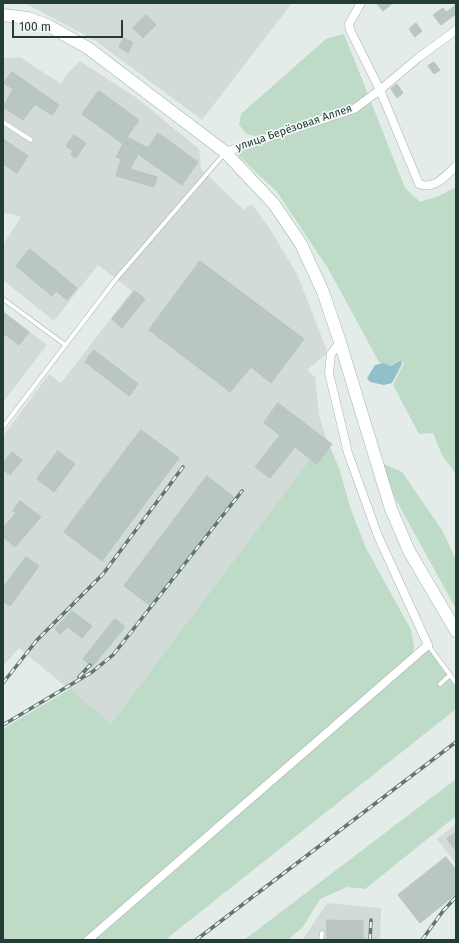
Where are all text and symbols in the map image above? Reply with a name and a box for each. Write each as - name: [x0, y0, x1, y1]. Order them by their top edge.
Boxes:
- scale bar: [14, 12, 125, 38]
- text: 100 m: [19, 20, 51, 34]
- street label: улица Берёзовая Аллея: [234, 102, 354, 154]

